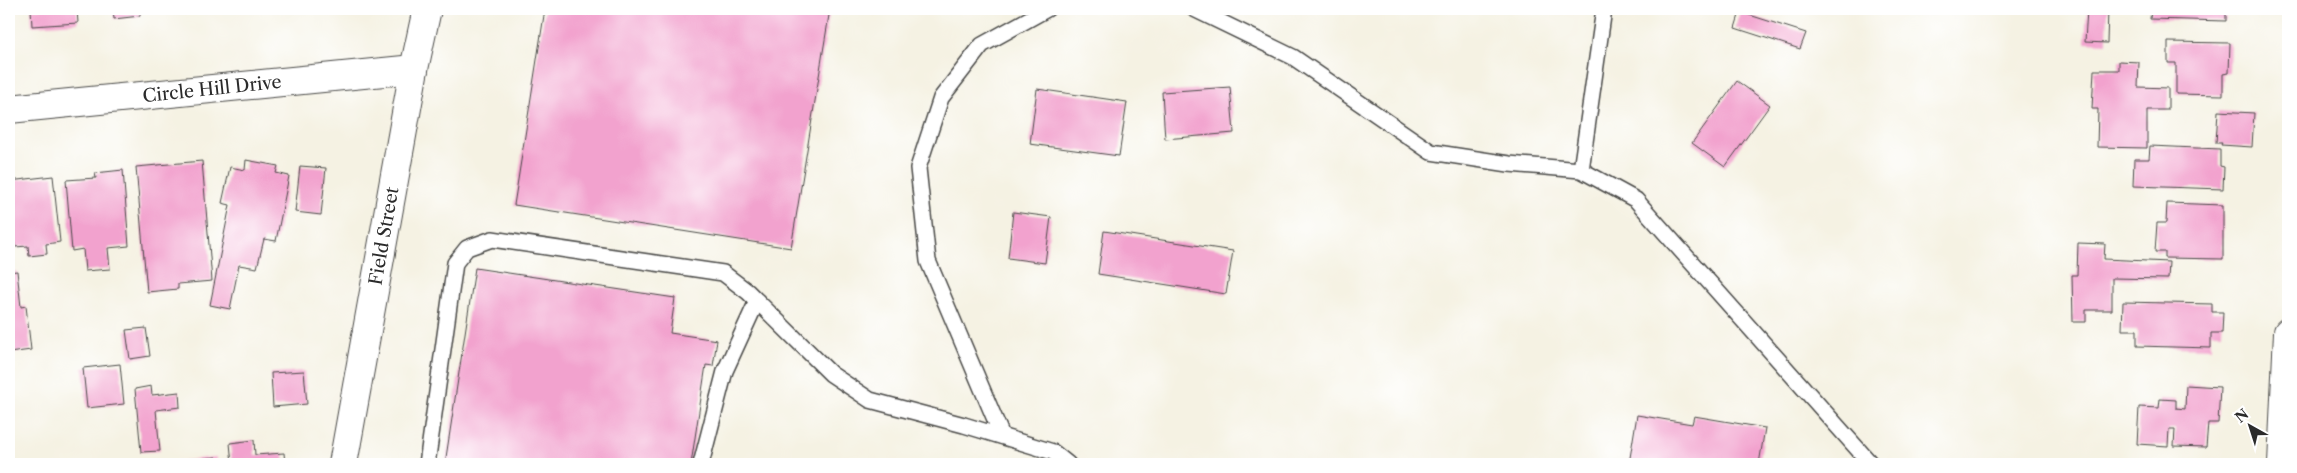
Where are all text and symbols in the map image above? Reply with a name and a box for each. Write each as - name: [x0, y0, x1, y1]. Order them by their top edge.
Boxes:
- street label: Circle Hill Drive: [141, 71, 283, 107]
- street label: Field Street: [365, 185, 404, 287]
- north arrow: [2224, 400, 2274, 450]
- text: N: [2231, 405, 2252, 427]

